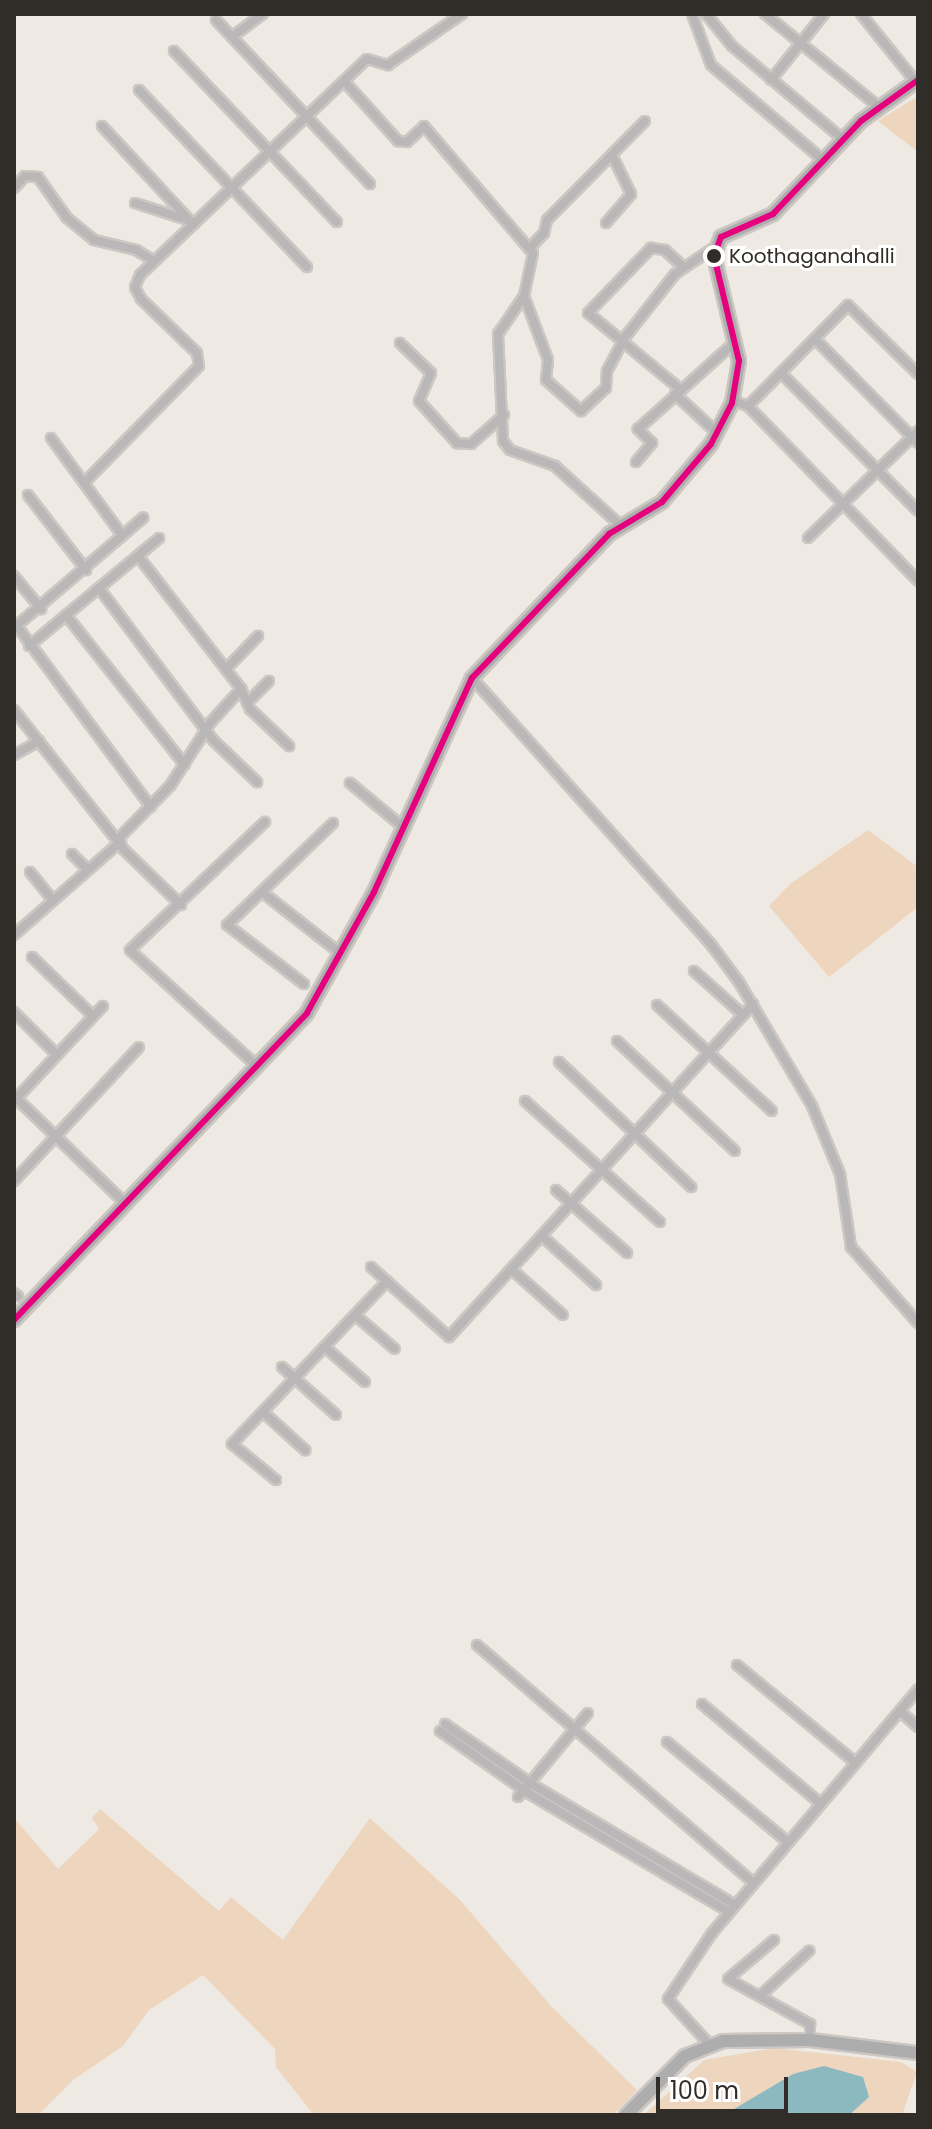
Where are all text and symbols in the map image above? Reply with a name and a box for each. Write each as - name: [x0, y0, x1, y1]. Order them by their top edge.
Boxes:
- place label: Koothaganahalli: [729, 244, 895, 268]
- marker: Koothaganahalli: [706, 248, 722, 264]
- scale bar: [660, 2061, 792, 2111]
- text: 100 m: [670, 2074, 739, 2107]

